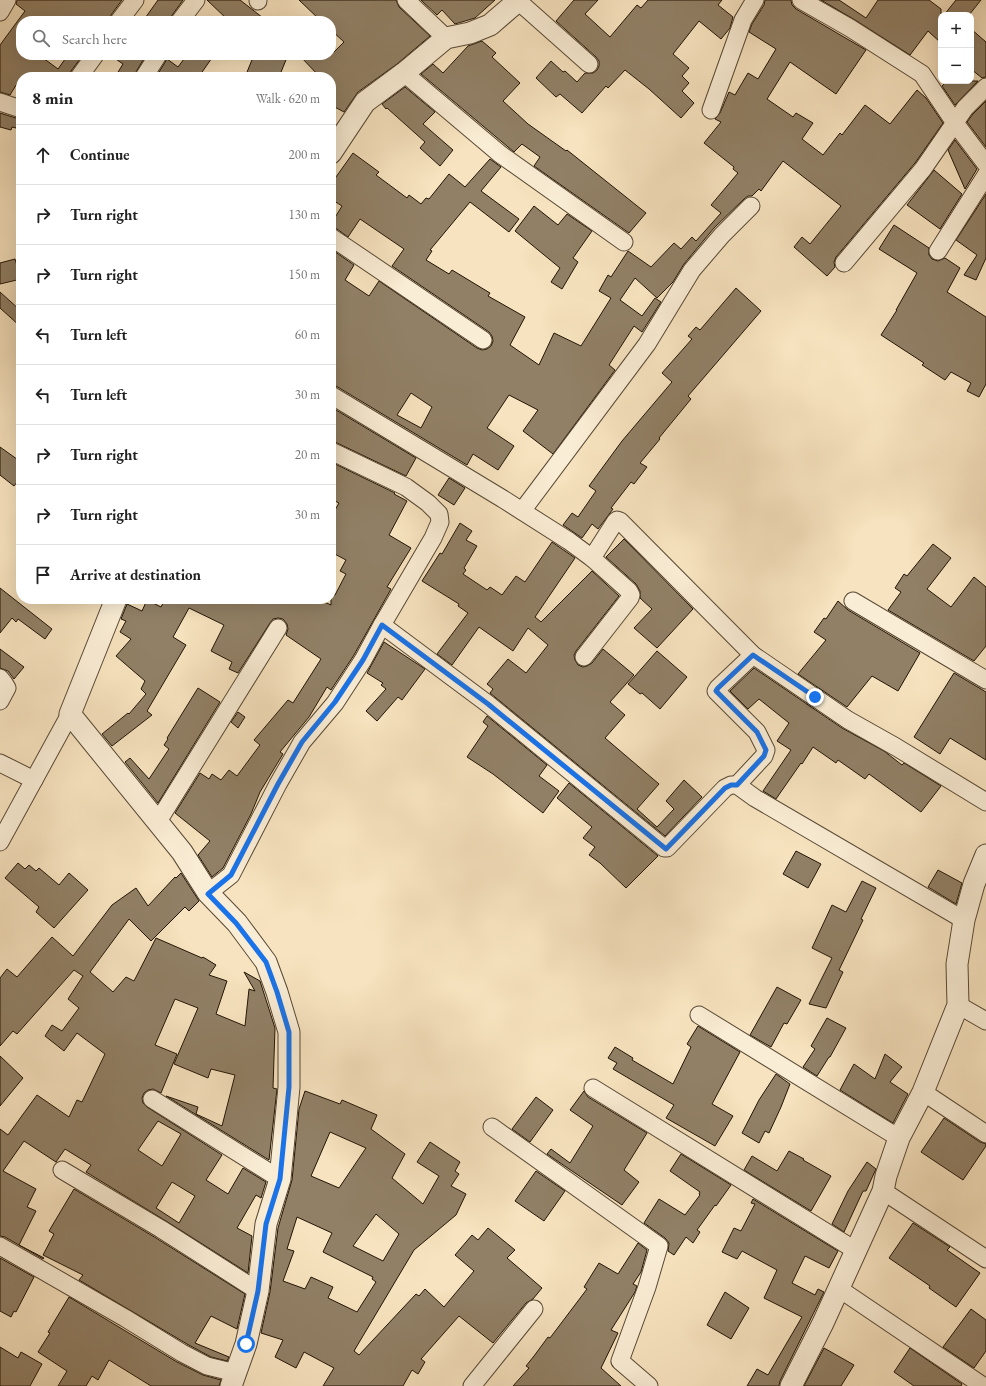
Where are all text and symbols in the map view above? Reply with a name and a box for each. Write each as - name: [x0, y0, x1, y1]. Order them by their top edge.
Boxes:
- map controls: [938, 12, 974, 84]
- button: +: [938, 12, 974, 48]
- search box: [16, 16, 336, 60]
- icon: search: [30, 27, 52, 49]
- text: Search here: [62, 29, 127, 48]
- button: −: [938, 48, 974, 84]
- text: 8 min: [32, 87, 73, 109]
- text: Walk · 620 m: [256, 90, 320, 107]
- icon: ahead: [32, 144, 54, 166]
- text: Continue: [70, 145, 130, 164]
- text: 200 m: [289, 146, 320, 163]
- icon: right: [32, 204, 54, 226]
- text: Turn right: [70, 205, 138, 224]
- text: 130 m: [289, 206, 320, 223]
- icon: right: [32, 264, 54, 286]
- text: Turn right: [70, 265, 138, 284]
- text: 150 m: [289, 266, 320, 283]
- icon: left: [32, 324, 54, 346]
- text: Turn left: [70, 325, 127, 344]
- text: 60 m: [295, 326, 320, 343]
- icon: left: [32, 384, 54, 406]
- text: Turn left: [70, 385, 127, 404]
- text: 30 m: [295, 386, 320, 403]
- icon: right: [32, 444, 54, 466]
- text: Turn right: [70, 445, 138, 464]
- text: 20 m: [295, 446, 320, 463]
- icon: right: [32, 504, 54, 526]
- text: Turn right: [70, 505, 138, 524]
- text: 30 m: [295, 506, 320, 523]
- icon: arrive: [32, 564, 54, 586]
- text: Arrive at destination: [70, 565, 201, 584]
- route end: [806, 688, 824, 706]
- route start: [237, 1335, 255, 1353]

